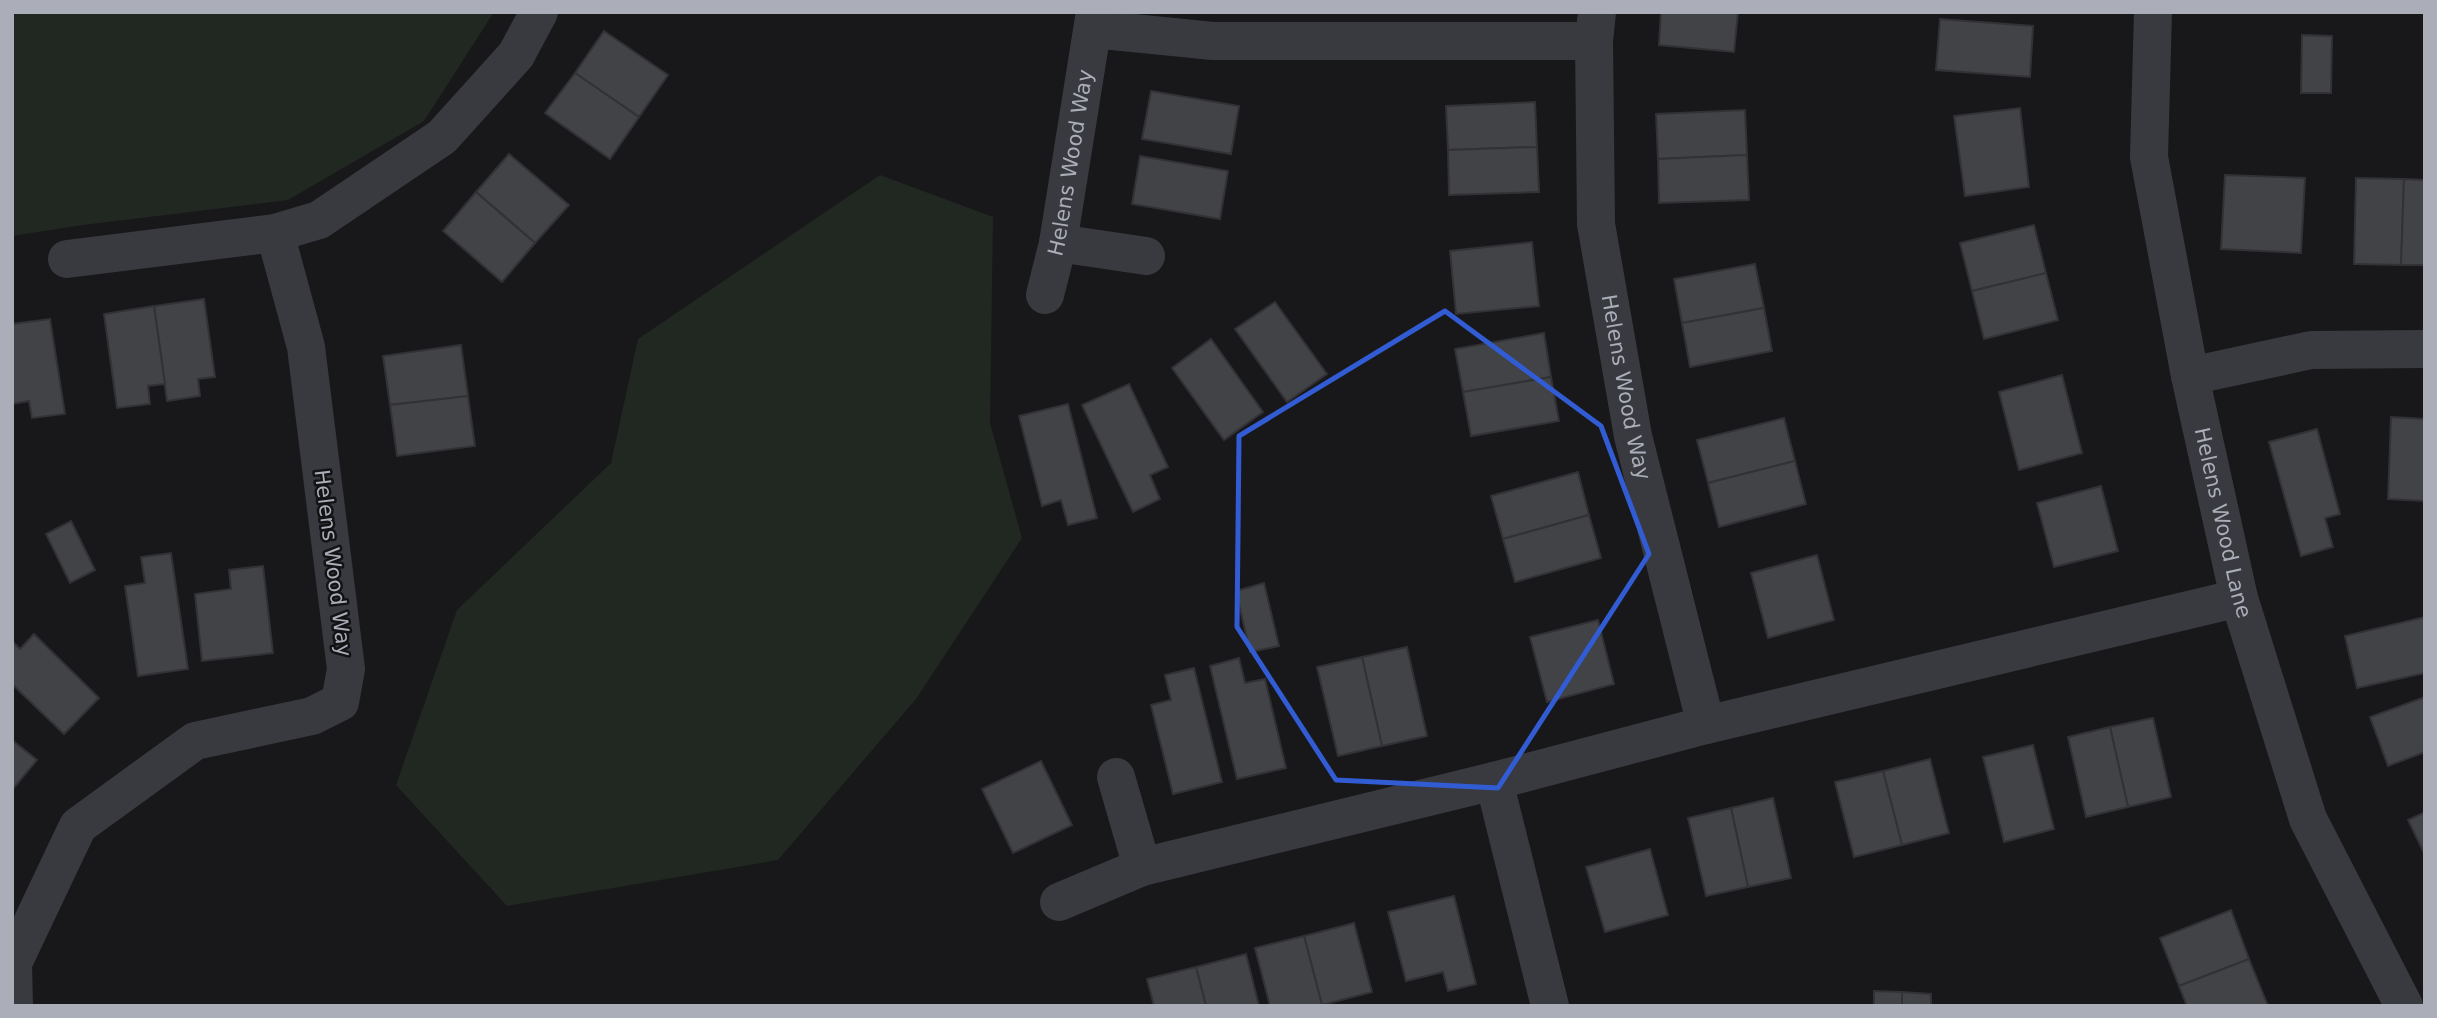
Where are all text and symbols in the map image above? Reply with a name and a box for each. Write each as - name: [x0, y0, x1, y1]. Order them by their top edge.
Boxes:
- street label: Helens Wood Way: [1043, 68, 1098, 258]
- street label: Helens Wood Way: [1596, 292, 1656, 482]
- street label: Helens Wood Lane: [2190, 425, 2256, 621]
- street label: Helens Wood Way: [310, 468, 356, 658]

